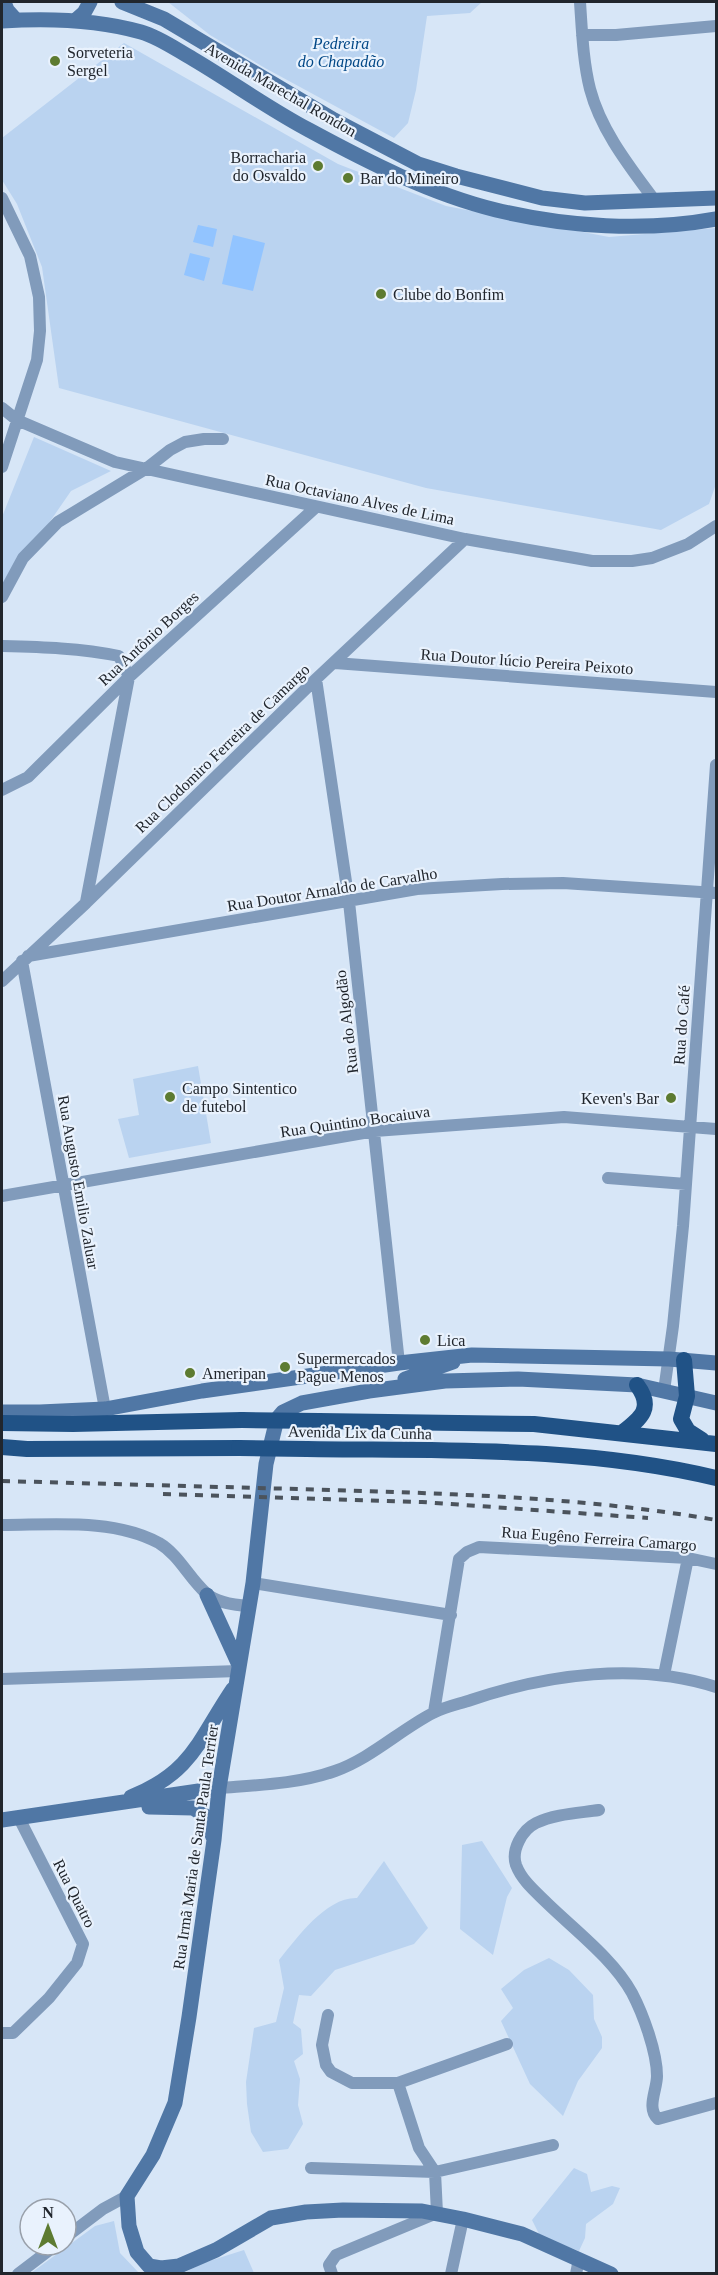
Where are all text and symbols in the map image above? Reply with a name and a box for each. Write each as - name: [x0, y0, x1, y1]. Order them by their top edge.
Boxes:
- park label: Pedreira do Chapadão: [298, 35, 384, 71]
- street label: Avenida Marechal Rondon: [202, 39, 360, 140]
- place label: Sorveteria Sergel: [67, 44, 133, 80]
- marker: Sorveteria Sergel: [48, 54, 62, 68]
- place label: Borracharia do Osvaldo: [230, 149, 306, 184]
- marker: Borracharia do Osvaldo: [311, 159, 325, 173]
- place label: Bar do Mineiro: [360, 170, 459, 187]
- marker: Bar do Mineiro: [341, 171, 355, 185]
- place label: Clube do Bonfim: [393, 286, 505, 303]
- marker: Clube do Bonfim: [374, 287, 388, 301]
- street label: Rua Octaviano Alves de Lima: [264, 471, 456, 528]
- street label: Rua Antônio Borges: [95, 588, 202, 690]
- street label: Rua Doutor lúcio Pereira Peixoto: [420, 646, 634, 677]
- street label: Rua Clodomiro Ferreira de Camargo: [132, 661, 314, 837]
- street label: Rua Doutor Arnaldo de Carvalho: [226, 864, 438, 915]
- street label: Rua do Algodão: [332, 969, 362, 1075]
- street label: Rua do Café: [670, 985, 693, 1066]
- place label: Campo Sintentico de futebol: [182, 1080, 297, 1115]
- marker: Campo Sintentico de futebol: [163, 1090, 177, 1104]
- place label: Keven's Bar: [581, 1090, 660, 1107]
- marker: Keven's Bar: [664, 1091, 678, 1105]
- street label: Rua Augusto Emilio Zaluar: [54, 1094, 102, 1271]
- street label: Rua Quintino Bocaiuva: [279, 1103, 431, 1140]
- place label: Lica: [437, 1332, 465, 1349]
- marker: Lica: [418, 1333, 432, 1347]
- place label: Supermercados Pague Menos: [297, 1350, 396, 1386]
- marker: Supermercados Pague Menos: [278, 1360, 292, 1374]
- place label: Ameripan: [202, 1365, 266, 1383]
- marker: Ameripan: [183, 1366, 197, 1380]
- street label: Avenida Lix da Cunha: [288, 1423, 432, 1442]
- street label: Rua Eugêno Ferreira Camargo: [501, 1523, 697, 1555]
- street label: Rua Irmã Maria de Santa Paula Terrier: [170, 1723, 221, 1971]
- street label: Rua Quatro: [50, 1856, 99, 1930]
- north arrow: [18, 2197, 78, 2257]
- text: N: [42, 2204, 54, 2221]

